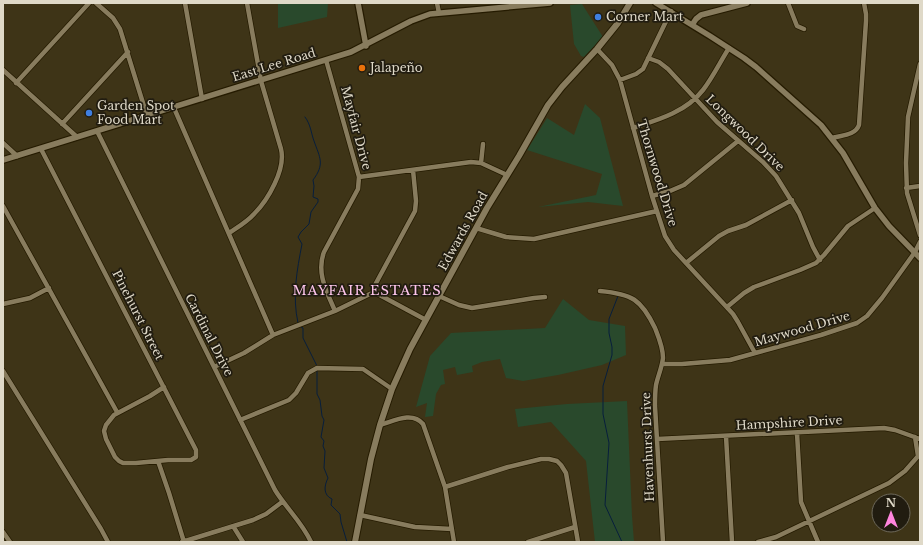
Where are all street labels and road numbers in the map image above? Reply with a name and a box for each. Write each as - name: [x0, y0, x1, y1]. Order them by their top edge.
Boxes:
- street label: East Lee Road: [230, 45, 317, 84]
- street label: Mayfair Drive: [338, 84, 375, 171]
- street label: Longwood Drive: [703, 91, 788, 174]
- street label: Thornwood Drive: [634, 118, 681, 228]
- street label: Edwards Road: [435, 189, 490, 273]
- street label: Pinehurst Street: [109, 267, 168, 363]
- street label: Cardinal Drive: [182, 291, 237, 379]
- street label: Maywood Drive: [752, 308, 851, 349]
- street label: Havenhurst Drive: [638, 392, 657, 502]
- street label: Hampshire Drive: [735, 412, 843, 433]

